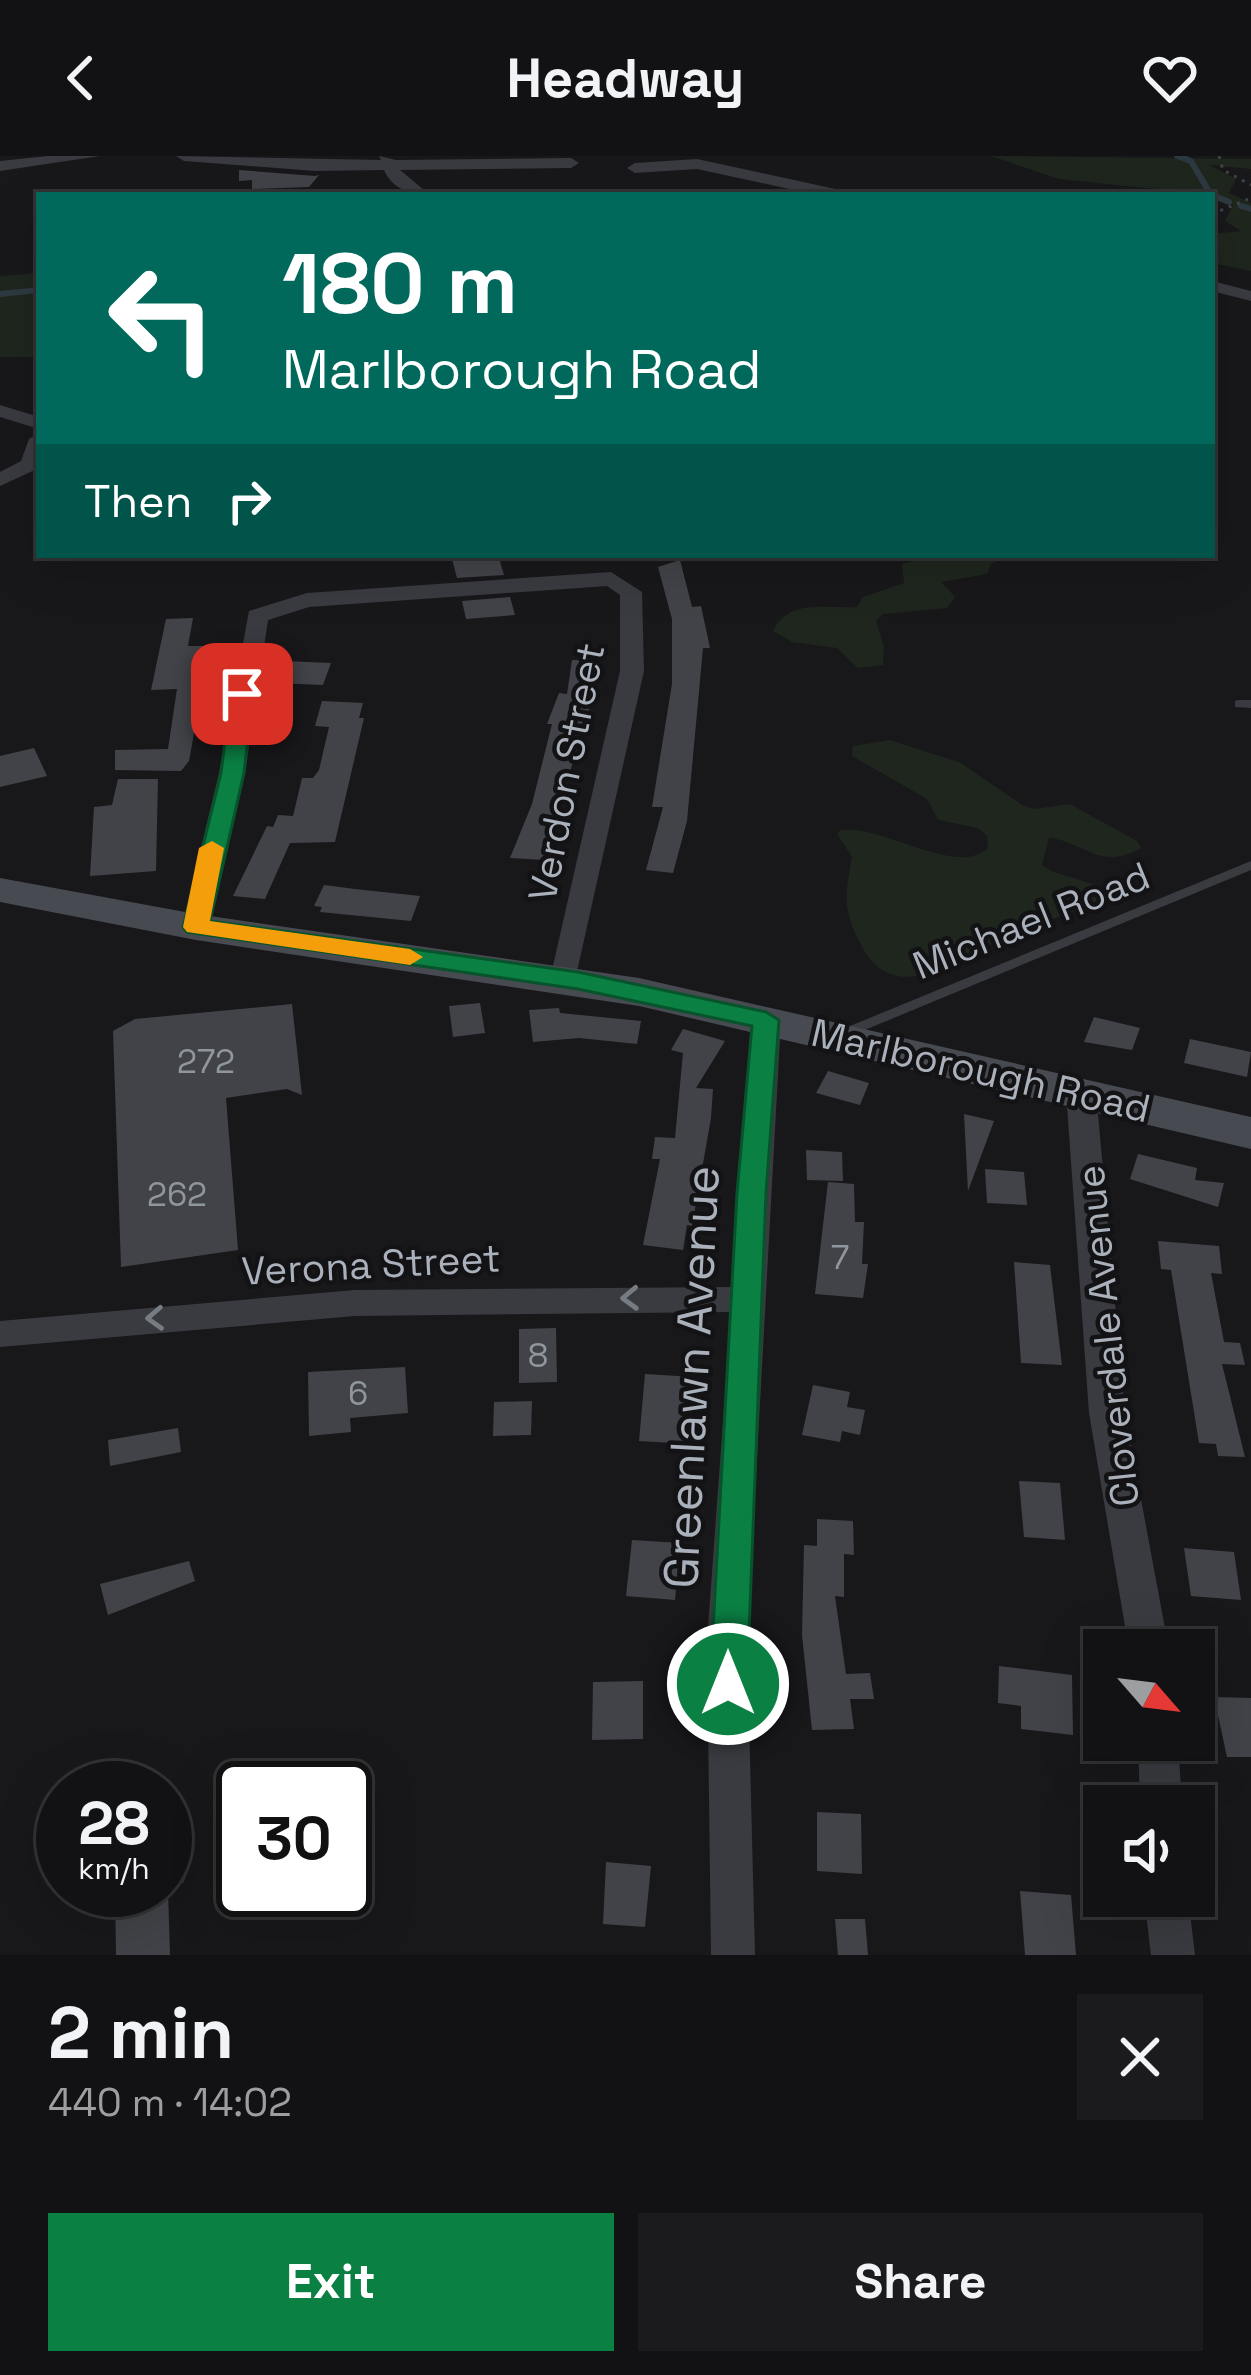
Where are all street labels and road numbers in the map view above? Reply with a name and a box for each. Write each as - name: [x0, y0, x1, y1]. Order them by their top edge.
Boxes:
- street label: Verdon Street: [517, 639, 616, 905]
- street label: Michael Road: [906, 851, 1157, 990]
- street label: Marlborough Road: [807, 1008, 1155, 1133]
- street label: Cloverdale Avenue: [1065, 1163, 1150, 1509]
- street label: Greenlawn Avenue: [650, 1164, 733, 1590]
- street label: Verona Street: [240, 1233, 502, 1296]

